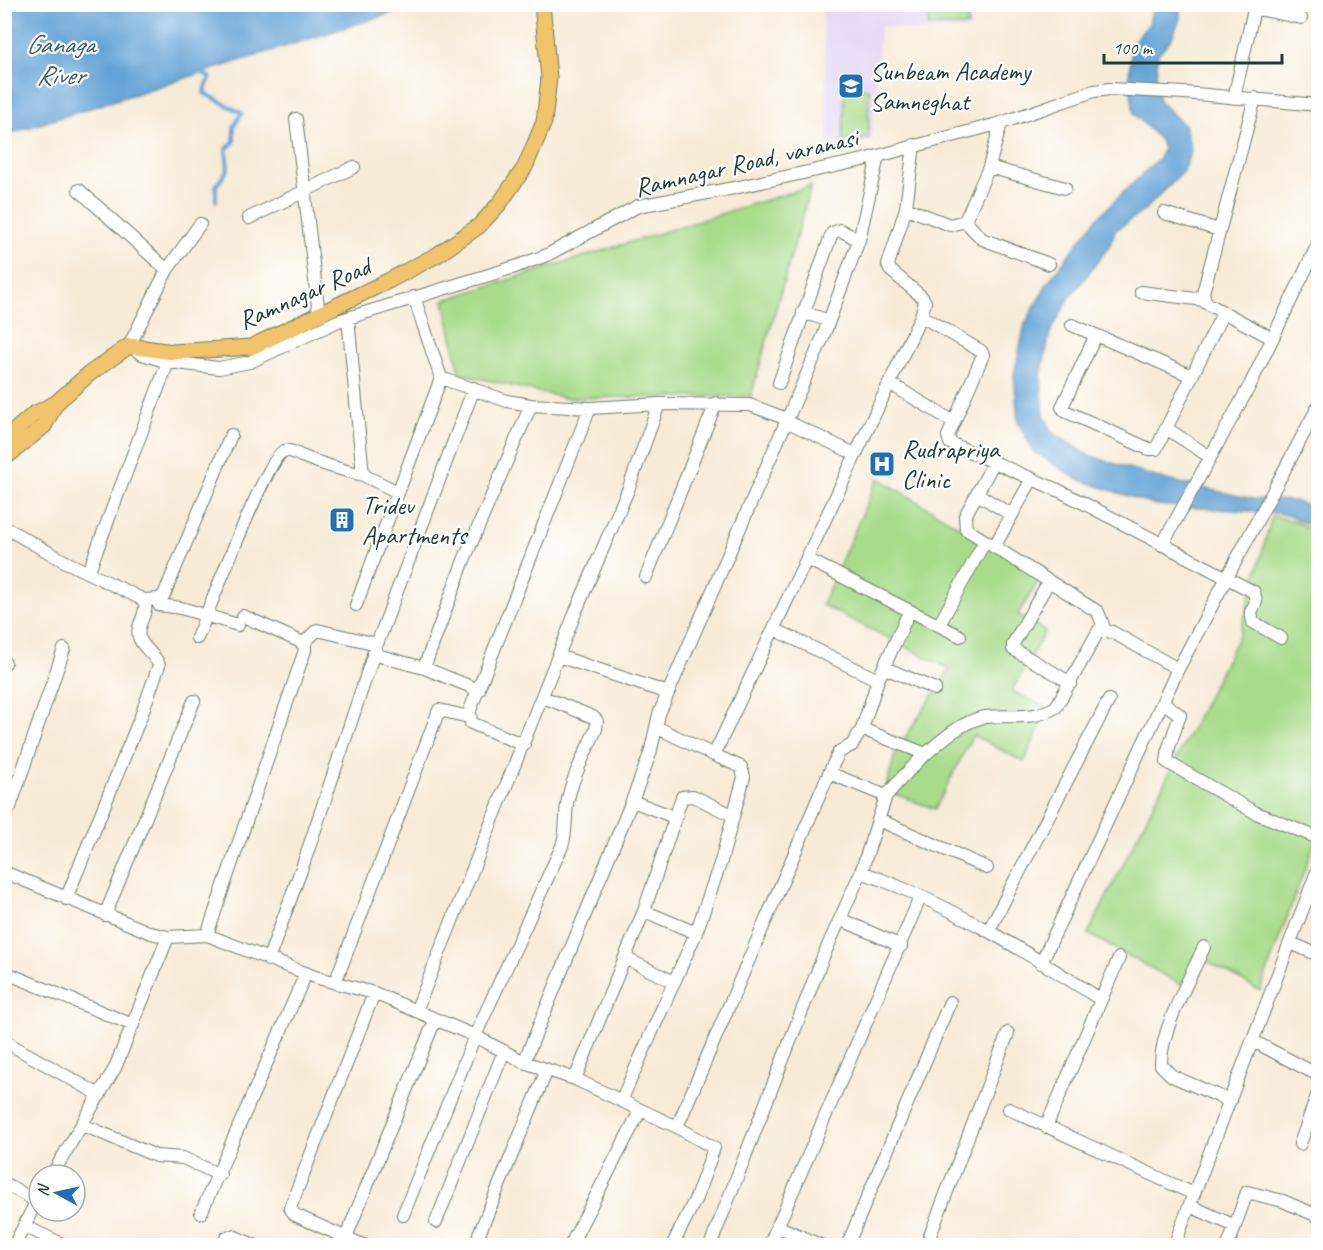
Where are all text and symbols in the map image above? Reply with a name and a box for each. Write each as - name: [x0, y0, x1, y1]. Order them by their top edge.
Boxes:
- water label: Ganaga River: [26, 27, 97, 92]
- scale bar: [1104, 27, 1282, 65]
- text: 100 m: [1113, 37, 1154, 59]
- place label: Sunbeam Academy Samneghat: [870, 55, 1033, 118]
- school or university icon: Sunbeam Academy Samneghat: [836, 71, 866, 101]
- street label: Ramnagar Road, varanasi: [631, 120, 864, 204]
- street label: Ramnagar Road: [233, 248, 379, 337]
- place label: Rudrapriya Clinic: [902, 433, 1001, 496]
- hospital icon: Rudrapriya Clinic: [867, 449, 897, 479]
- place label: Tridev Apartments: [362, 489, 469, 552]
- building icon: Tridev Apartments: [327, 505, 357, 535]
- north arrow: [27, 1163, 87, 1223]
- text: N: [33, 1182, 54, 1197]

